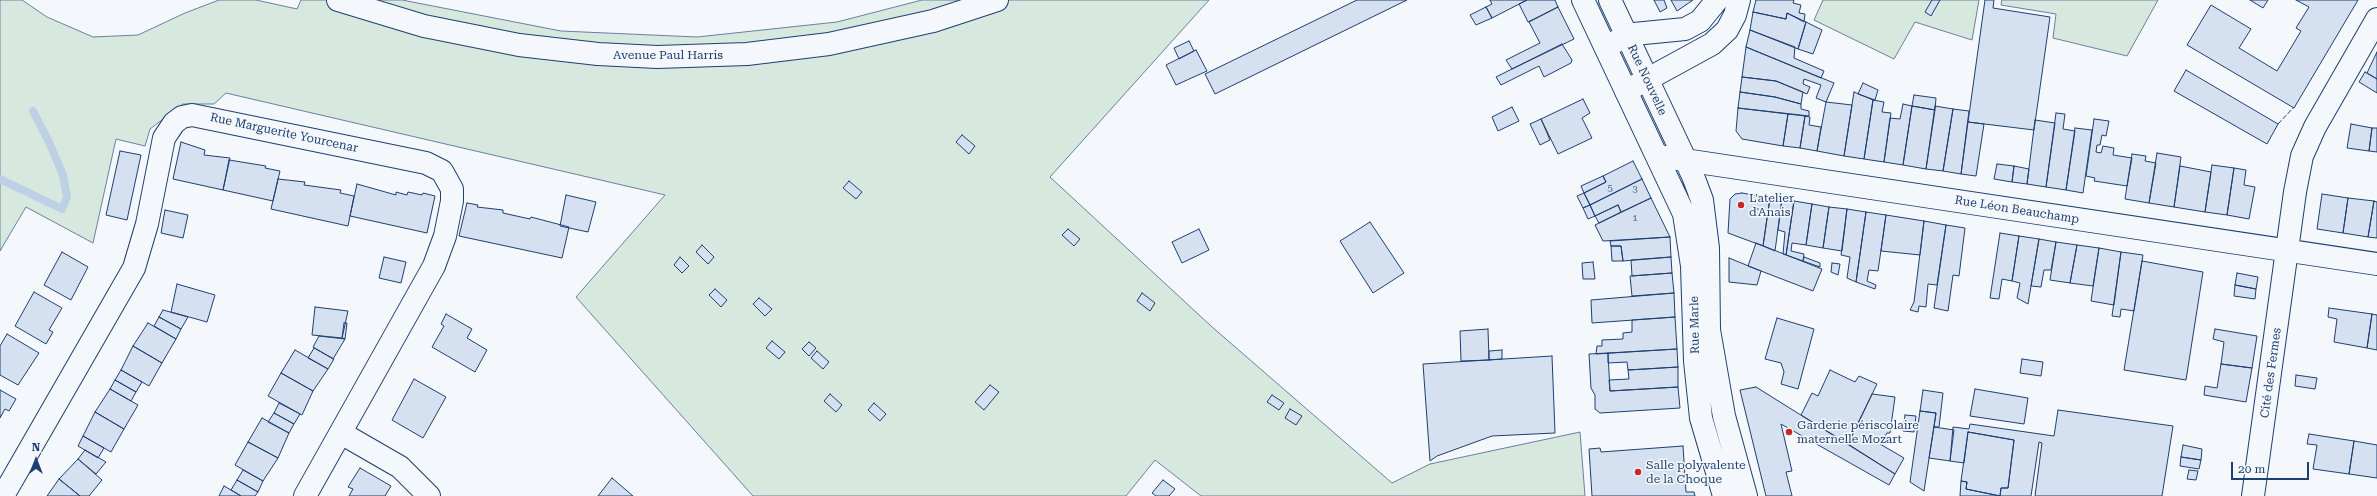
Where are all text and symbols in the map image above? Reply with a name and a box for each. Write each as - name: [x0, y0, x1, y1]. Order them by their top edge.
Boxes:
- street label: Rue Nouvelle: [1624, 42, 1670, 118]
- street label: Avenue Paul Harris: [613, 48, 723, 62]
- street label: Rue Marguerite Yourcenar: [209, 110, 359, 156]
- house number: 5: [1607, 182, 1613, 194]
- house number: 3: [1632, 183, 1638, 195]
- place label: L'atelier d'Anais: [1749, 191, 1794, 219]
- street label: Rue Léon Beauchamp: [1954, 193, 2080, 227]
- marker: L'atelier d'Anais: [1736, 200, 1746, 210]
- house number: 1: [1632, 212, 1638, 224]
- street label: Rue Marle: [1687, 296, 1703, 354]
- street label: Cité des Fermes: [2258, 327, 2284, 419]
- place label: Garderie périscolaire maternelle Mozart: [1797, 418, 1919, 446]
- marker: Garderie périscolaire maternelle Mozart: [1784, 427, 1794, 437]
- north arrow: [16, 440, 56, 480]
- text: N: [32, 441, 40, 454]
- scale bar: [2233, 454, 2311, 480]
- place label: Salle polyvalente de la Choque: [1646, 458, 1746, 486]
- text: 20 m: [2238, 462, 2265, 476]
- marker: Salle polyvalente de la Choque: [1633, 467, 1643, 477]

